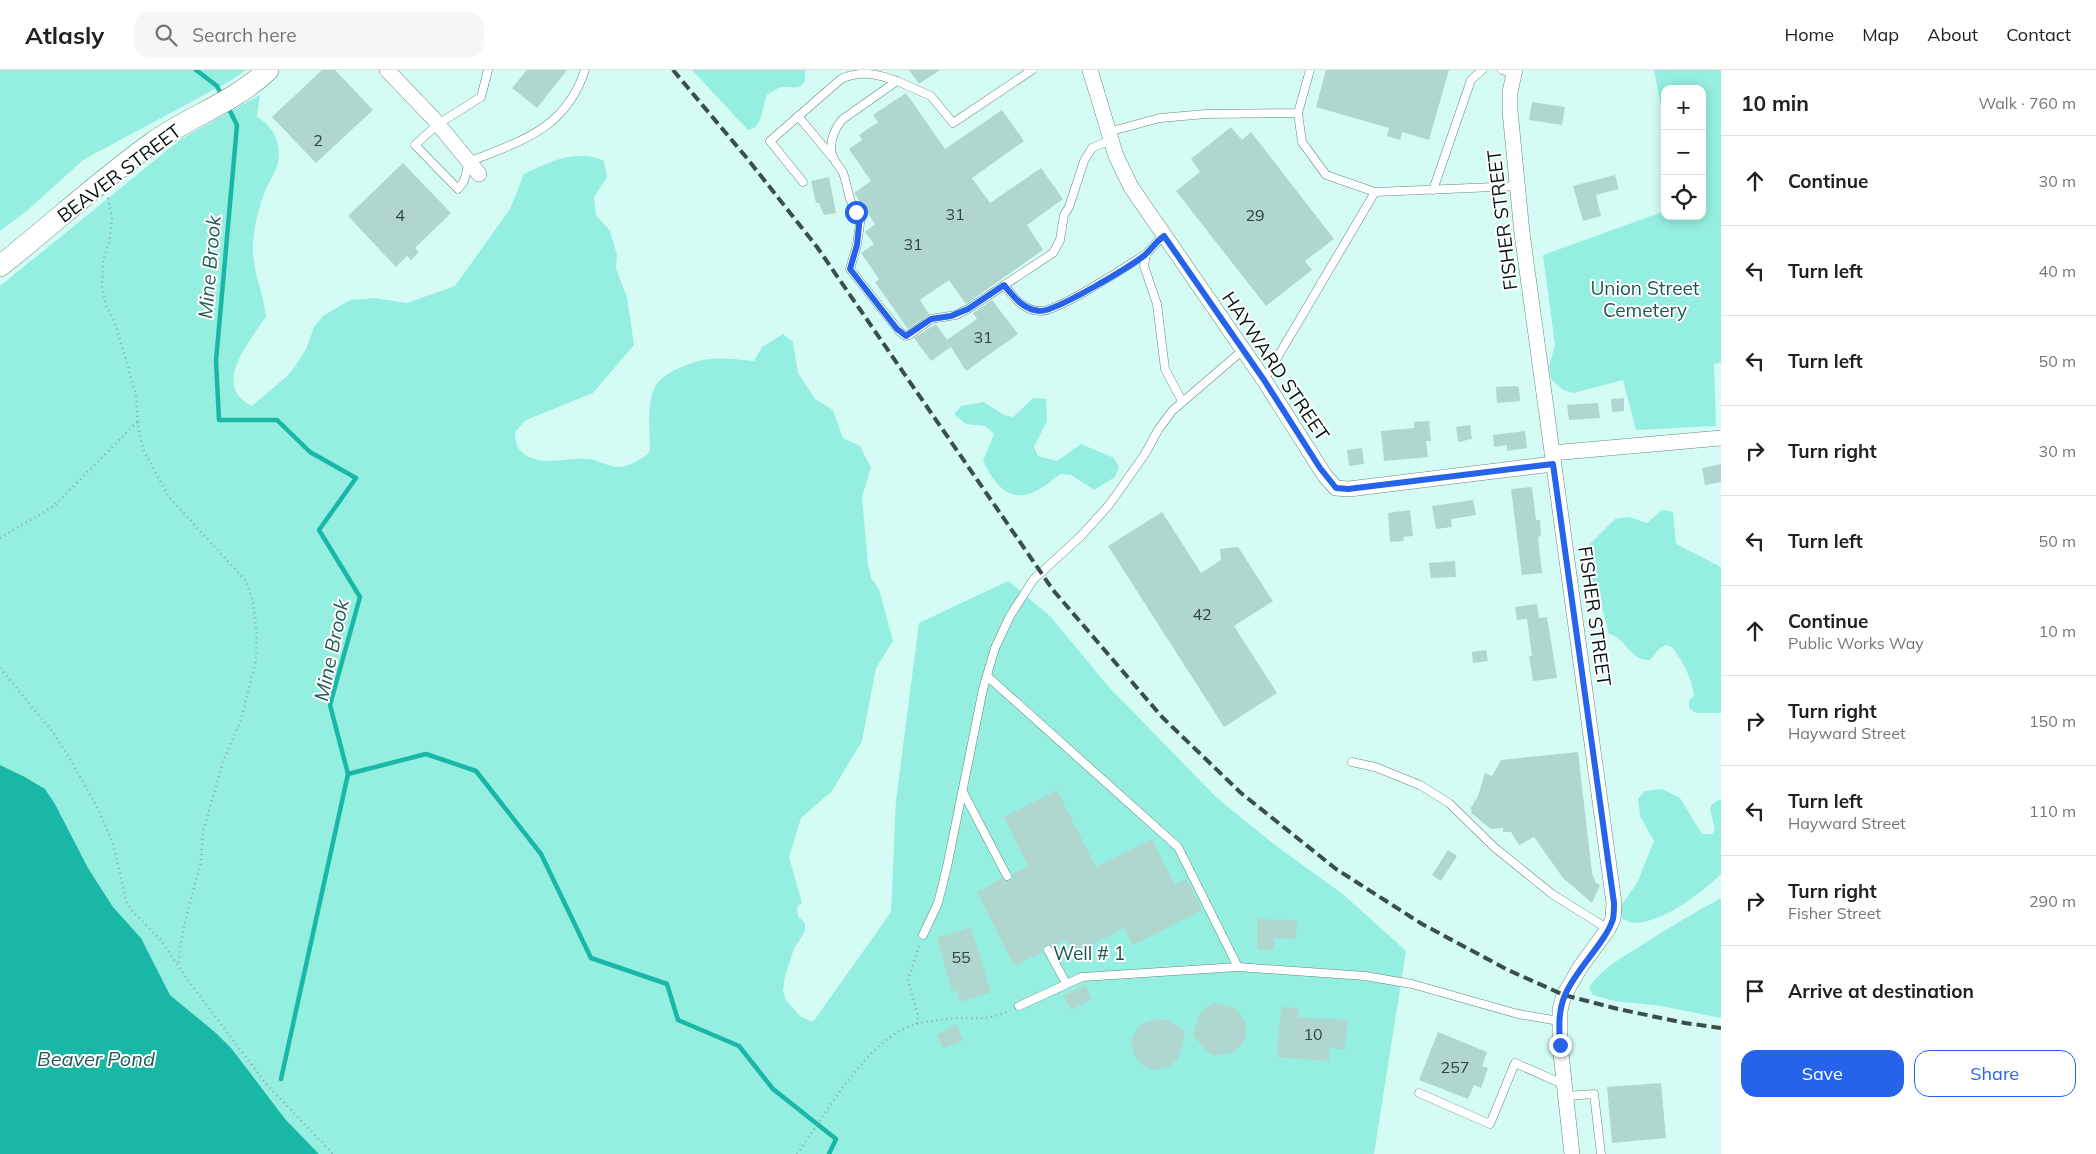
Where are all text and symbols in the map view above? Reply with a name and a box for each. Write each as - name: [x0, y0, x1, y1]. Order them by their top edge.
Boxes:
- search box: [134, 12, 484, 57]
- text: Atlasly: [25, 20, 104, 50]
- icon: search: [152, 21, 180, 49]
- text: Search here: [192, 23, 297, 47]
- text: Home: [1784, 23, 1834, 46]
- text: Map: [1862, 23, 1899, 46]
- text: About: [1927, 23, 1978, 46]
- text: Contact: [2006, 23, 2071, 46]
- map controls: [1661, 85, 1706, 220]
- button: +: [1661, 85, 1706, 130]
- text: 10 min: [1741, 90, 1809, 116]
- text: Walk · 760 m: [1978, 93, 2076, 113]
- street label: BEAVER STREET: [52, 118, 186, 227]
- house number: 2: [313, 130, 323, 150]
- button: −: [1661, 130, 1706, 175]
- street label: FISHER STREET: [1481, 148, 1523, 291]
- icon: ahead: [1741, 167, 1769, 195]
- text: Continue: [1788, 169, 1868, 193]
- text: 30 m: [2039, 171, 2076, 191]
- button: locate: [1661, 175, 1706, 220]
- route start: [845, 201, 868, 224]
- house number: 31: [945, 204, 965, 224]
- house number: 4: [395, 205, 405, 225]
- house number: 29: [1245, 205, 1265, 225]
- water label: Mine Brook: [192, 214, 226, 320]
- house number: 31: [903, 234, 923, 254]
- icon: left: [1741, 257, 1769, 285]
- text: Turn left: [1788, 259, 1863, 283]
- text: 40 m: [2039, 261, 2076, 281]
- park label: Union Street Cemetery: [1590, 276, 1700, 322]
- street label: HAYWARD STREET: [1217, 287, 1335, 446]
- house number: 31: [973, 327, 993, 347]
- icon: left: [1741, 347, 1769, 375]
- text: Turn left: [1788, 349, 1863, 373]
- text: 50 m: [2039, 351, 2076, 371]
- icon: right: [1741, 437, 1769, 465]
- text: Turn right: [1788, 439, 1877, 463]
- text: 30 m: [2039, 441, 2076, 461]
- icon: left: [1741, 527, 1769, 555]
- text: Turn left: [1788, 529, 1863, 553]
- text: 50 m: [2039, 531, 2076, 551]
- street label: FISHER STREET: [1573, 545, 1617, 688]
- water label: Mine Brook: [308, 596, 354, 703]
- house number: 42: [1192, 604, 1212, 624]
- text: Continue: [1788, 609, 1868, 633]
- icon: ahead: [1741, 617, 1769, 645]
- text: 10 m: [2039, 621, 2076, 641]
- text: Public Works Way: [1788, 633, 1924, 653]
- text: Turn right: [1788, 699, 1877, 723]
- icon: right: [1741, 707, 1769, 735]
- text: 150 m: [2029, 711, 2076, 731]
- text: Hayward Street: [1788, 723, 1906, 743]
- text: Turn left: [1788, 789, 1863, 813]
- icon: left: [1741, 797, 1769, 825]
- text: 110 m: [2029, 801, 2076, 821]
- text: Hayward Street: [1788, 813, 1906, 833]
- text: Turn right: [1788, 879, 1877, 903]
- icon: right: [1741, 887, 1769, 915]
- text: 290 m: [2029, 891, 2076, 911]
- text: Fisher Street: [1788, 903, 1881, 923]
- park label: Well # 1: [1053, 941, 1125, 965]
- house number: 55: [951, 947, 971, 967]
- icon: arrive: [1741, 977, 1769, 1005]
- text: Arrive at destination: [1788, 979, 1974, 1003]
- house number: 10: [1303, 1024, 1323, 1044]
- route end: [1549, 1034, 1572, 1057]
- water label: Beaver Pond: [37, 1046, 155, 1071]
- button: Save: [1741, 1050, 1904, 1097]
- button: Share: [1914, 1050, 2076, 1097]
- house number: 257: [1441, 1057, 1469, 1077]

